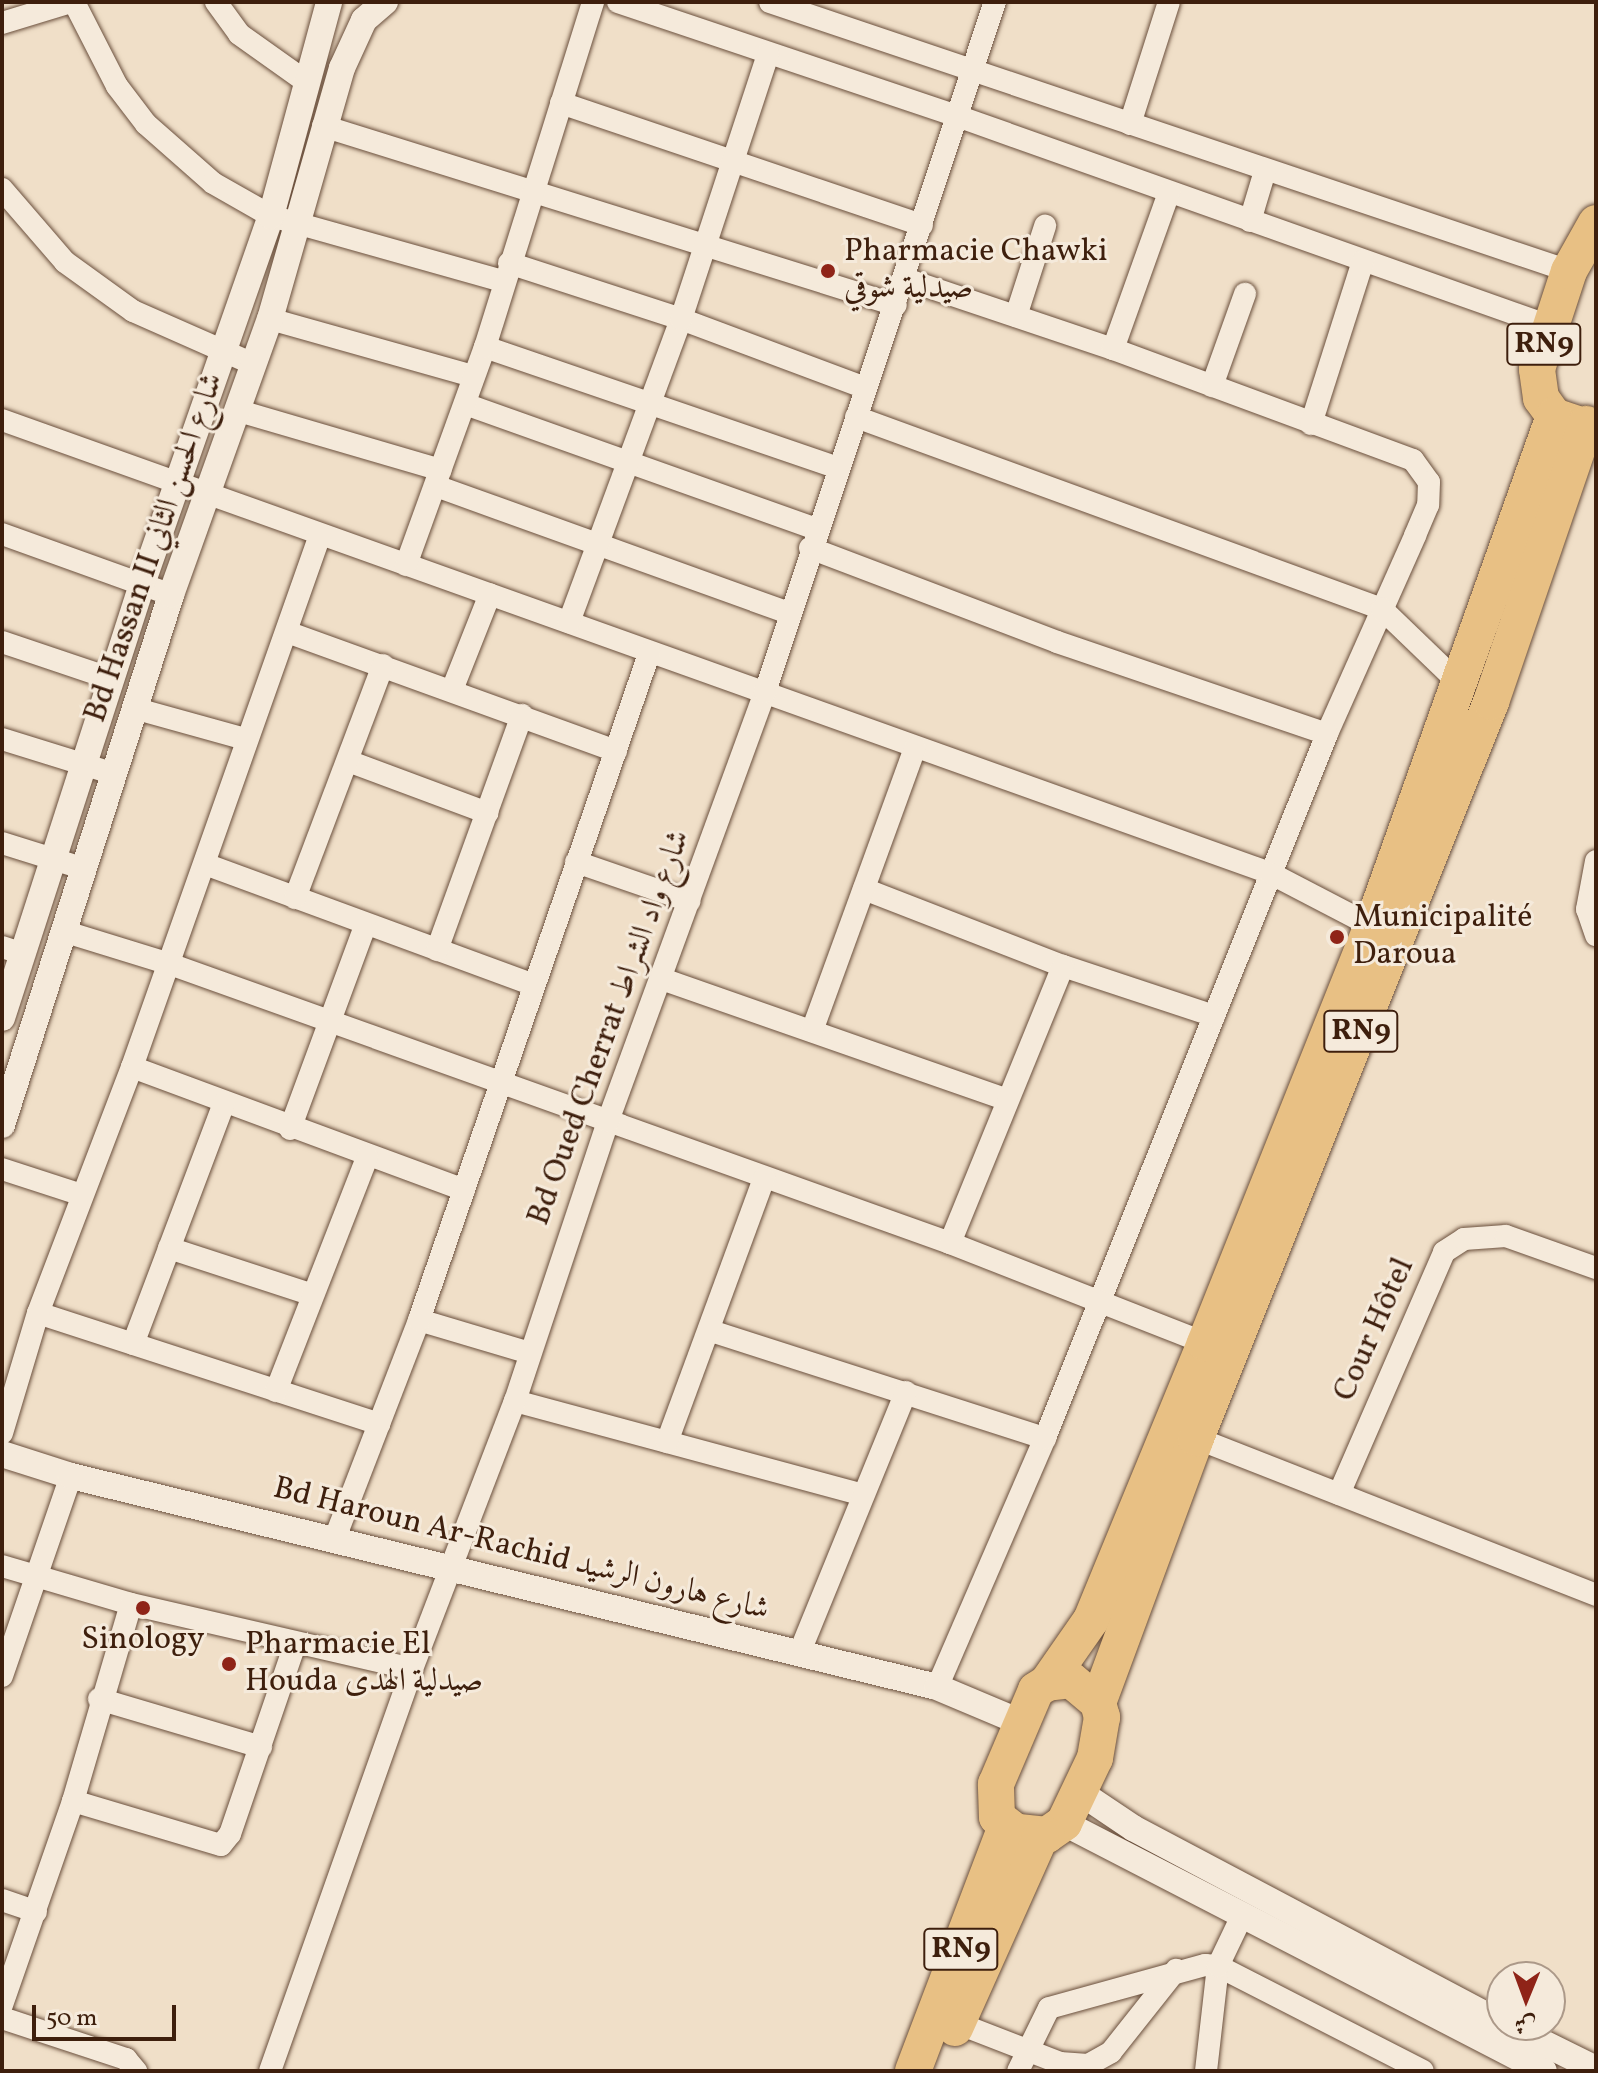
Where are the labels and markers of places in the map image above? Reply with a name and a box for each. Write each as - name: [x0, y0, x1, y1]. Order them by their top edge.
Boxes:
- place label: Pharmacie Chawki صيدلية شوقي: [844, 234, 1108, 309]
- marker: Pharmacie Chawki صيدلية شوقي: [819, 262, 837, 280]
- place label: Municipalité Daroua: [1353, 900, 1532, 975]
- marker: Municipalité Daroua: [1328, 928, 1346, 946]
- marker: Sinology: [134, 1599, 152, 1617]
- place label: Sinology: [81, 1621, 205, 1659]
- place label: Pharmacie El Houda صيدلية الهدى: [245, 1627, 483, 1702]
- marker: Pharmacie El Houda صيدلية الهدى: [220, 1655, 238, 1673]

